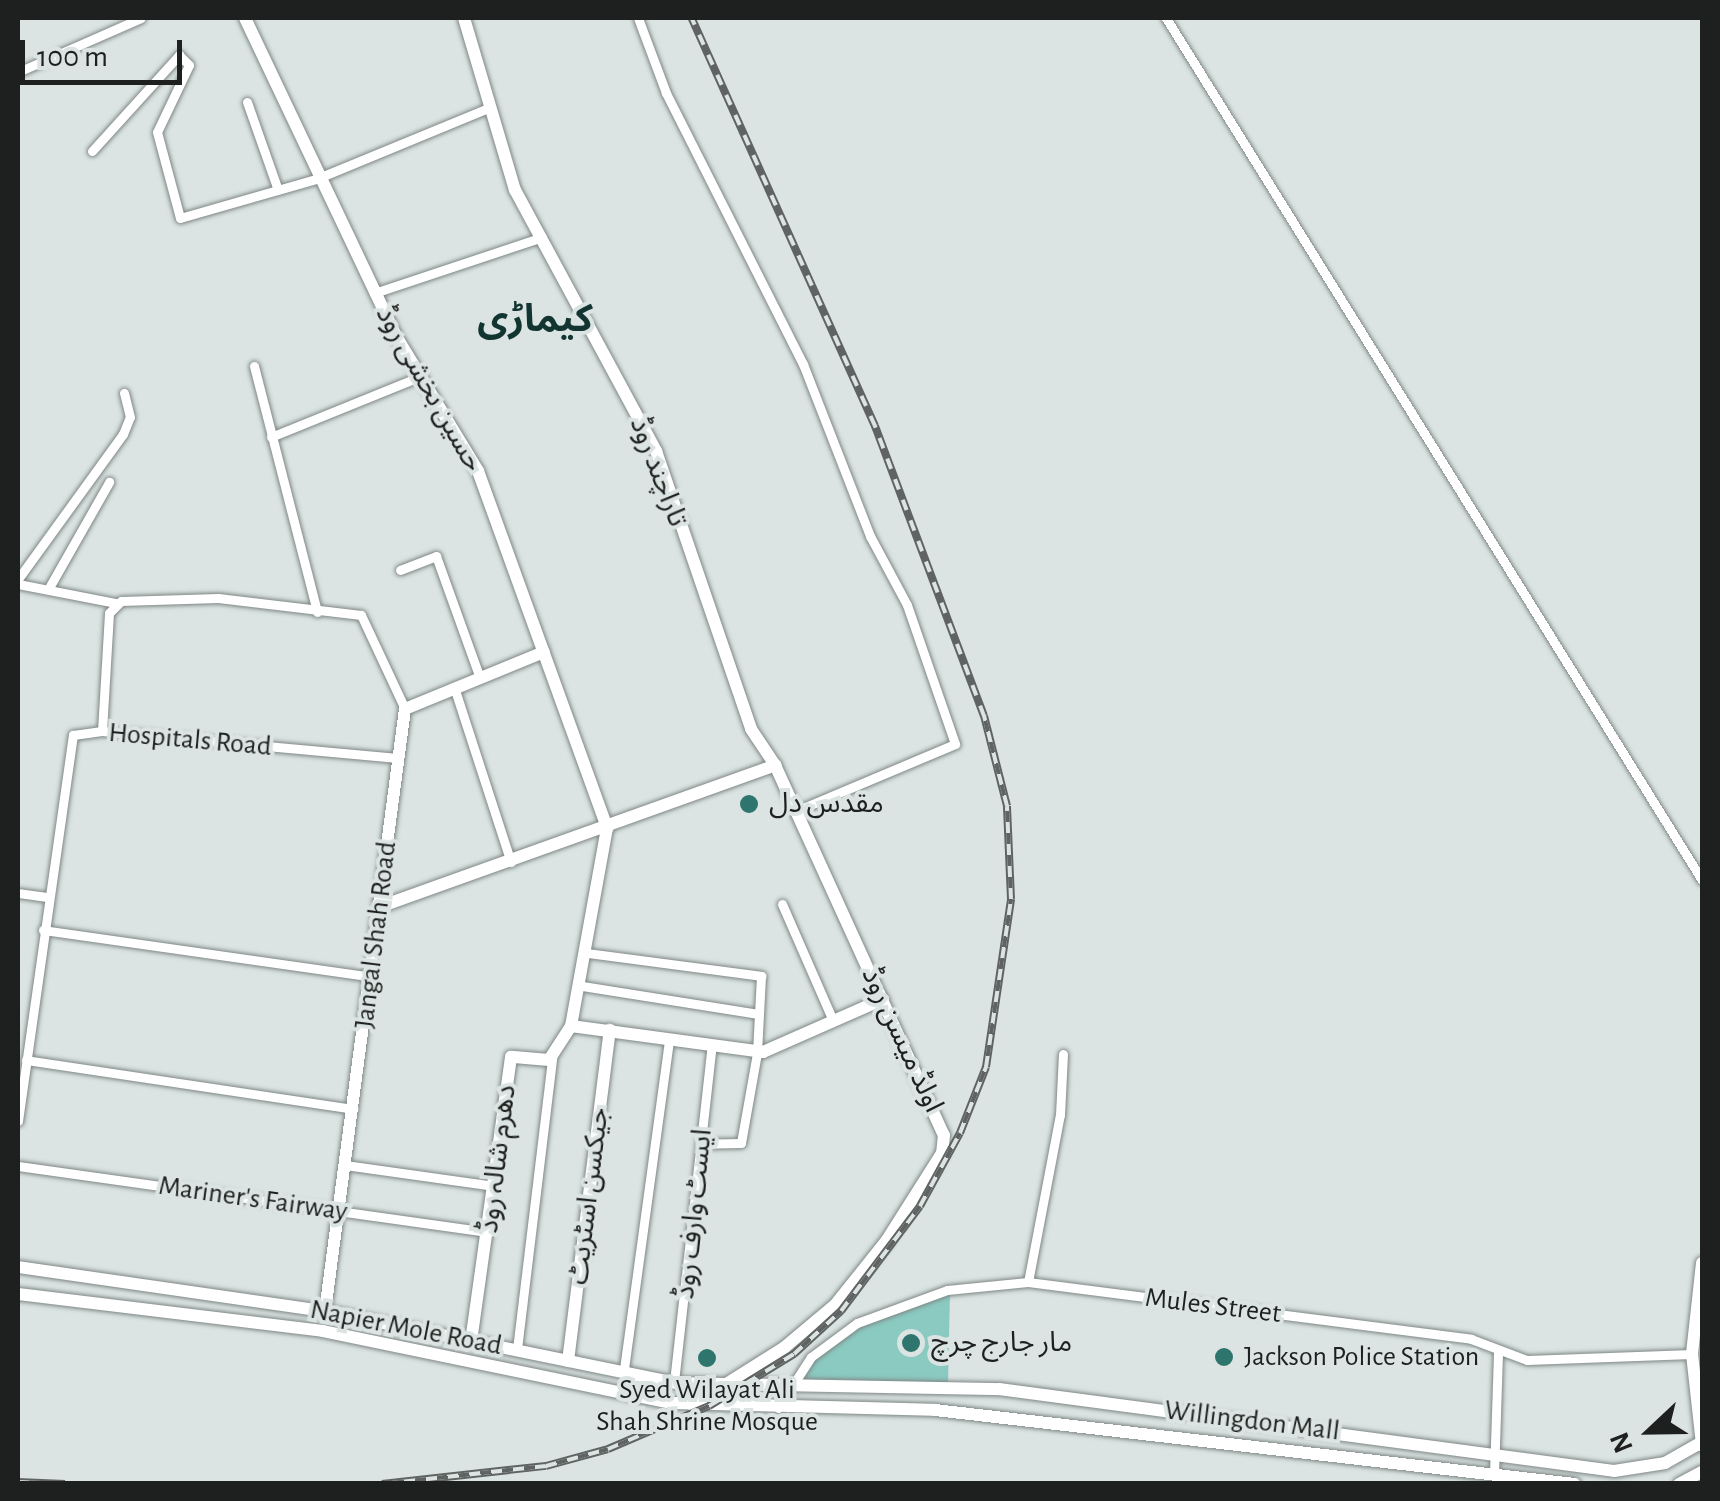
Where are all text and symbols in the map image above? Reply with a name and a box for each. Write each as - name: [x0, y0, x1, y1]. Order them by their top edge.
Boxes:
- scale bar: [25, 20, 188, 82]
- text: 100 m: [37, 42, 108, 72]
- district label: کیماڑی: [477, 298, 593, 344]
- street label: حسین بخشی روڈ: [368, 300, 490, 478]
- street label: تاراچند روڈ: [622, 413, 694, 531]
- street label: Hospitals Road: [107, 716, 273, 764]
- place label: مقدس دل: [769, 787, 884, 821]
- marker: مقدس دل: [738, 793, 760, 815]
- street label: Jangal Shah Road: [348, 840, 404, 1030]
- street label: اولڈ میسن روڈ: [854, 962, 950, 1118]
- street label: دھرم شالہ روڈ: [472, 1083, 524, 1235]
- street label: جیکسن اسٹریٹ: [561, 1105, 617, 1287]
- street label: ایسٹ وارف روڈ: [668, 1127, 720, 1301]
- street label: Mariner's Fairway: [156, 1169, 350, 1229]
- street label: Mules Street: [1143, 1281, 1283, 1331]
- street label: Napier Mole Road: [307, 1293, 505, 1363]
- place label: مار جارج چرچ: [931, 1326, 1072, 1360]
- marker: مار جارج چرچ: [900, 1332, 922, 1354]
- place label: Jackson Police Station: [1244, 1340, 1479, 1374]
- marker: Jackson Police Station: [1213, 1346, 1235, 1368]
- marker: Syed Wilayat Ali Shah Shrine Mosque: [696, 1347, 718, 1369]
- place label: Syed Wilayat Ali Shah Shrine Mosque: [596, 1373, 818, 1439]
- north arrow: [1600, 1381, 1700, 1481]
- street label: Willingdon Mall: [1163, 1394, 1341, 1448]
- text: N: [1606, 1428, 1639, 1457]

